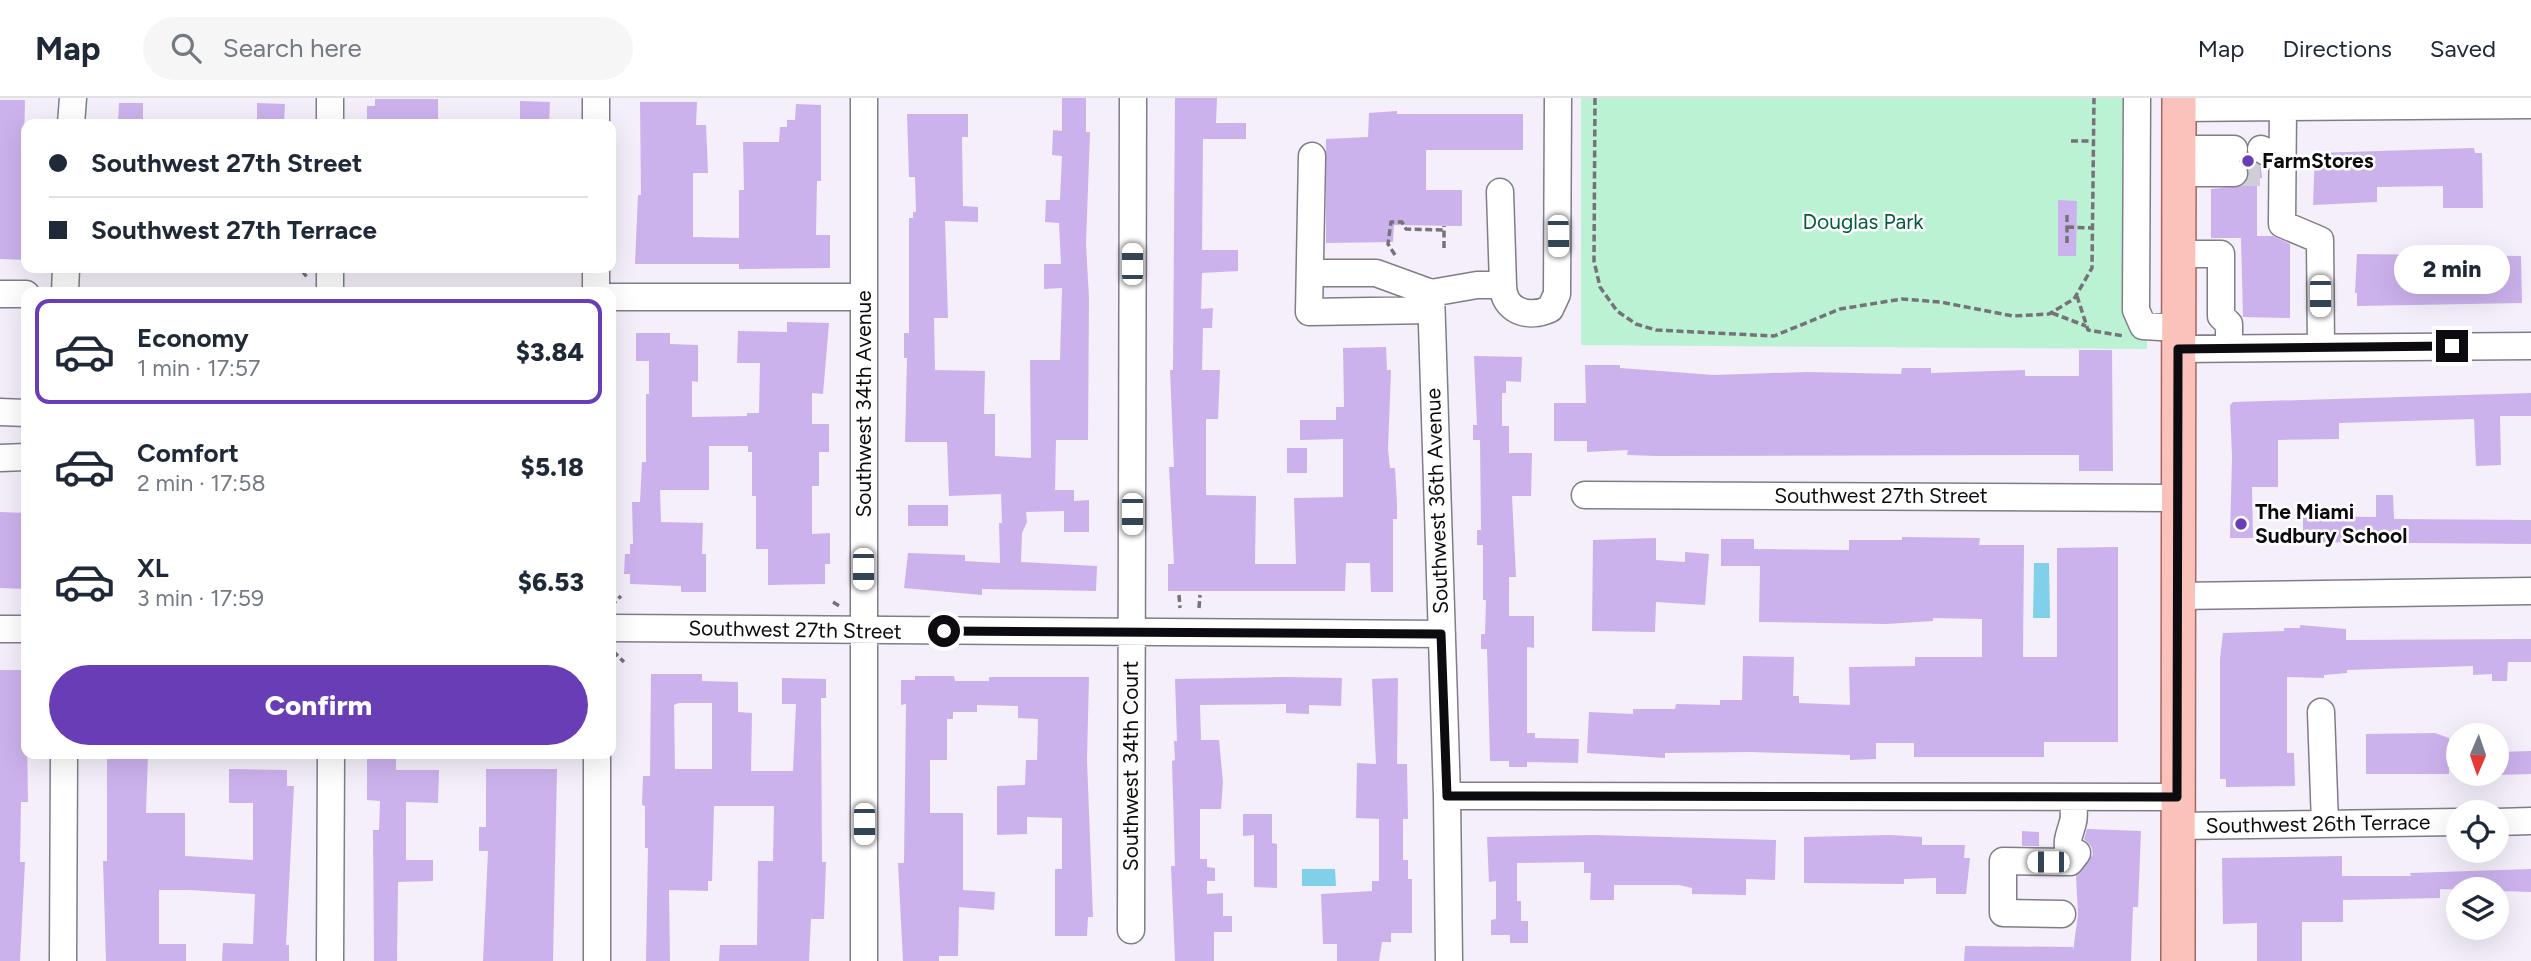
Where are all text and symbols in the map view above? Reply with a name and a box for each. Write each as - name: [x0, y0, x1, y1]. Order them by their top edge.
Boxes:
- search box: [143, 17, 633, 80]
- text: Map: [35, 29, 101, 68]
- icon: search: [167, 29, 205, 67]
- text: Search here: [223, 32, 362, 64]
- text: Map: [2198, 34, 2244, 63]
- text: Directions: [2282, 34, 2392, 63]
- text: Saved: [2430, 34, 2496, 63]
- text: Southwest 27th Street: [91, 147, 362, 179]
- place label: FarmStores: [2262, 148, 2374, 173]
- marker: FarmStores: [2240, 153, 2256, 169]
- park label: Douglas Park: [1803, 209, 1924, 234]
- text: Southwest 27th Terrace: [91, 214, 377, 246]
- car: [1548, 215, 1569, 257]
- car: [1122, 243, 1143, 285]
- callout: 2 min: [2394, 244, 2510, 294]
- text: 2 min: [2423, 255, 2481, 283]
- car: [2310, 275, 2331, 317]
- street label: Southwest 34th Avenue: [851, 290, 876, 518]
- icon: car: [53, 320, 116, 383]
- text: Economy: [137, 322, 249, 354]
- route end: [2436, 330, 2468, 362]
- text: $3.84: [516, 336, 584, 368]
- text: 1 min · 17:57: [137, 354, 260, 382]
- street label: Southwest 36th Avenue: [1420, 388, 1453, 614]
- icon: car: [53, 435, 116, 498]
- text: Comfort: [137, 437, 239, 469]
- text: $5.18: [521, 451, 584, 483]
- text: 2 min · 17:58: [137, 469, 266, 497]
- street label: Southwest 27th Street: [1774, 483, 1988, 508]
- car: [1122, 493, 1143, 535]
- place label: The Miami Sudbury School: [2255, 499, 2407, 548]
- marker: The Miami Sudbury School: [2233, 516, 2249, 532]
- car: [853, 548, 874, 590]
- icon: car: [53, 550, 116, 613]
- text: XL: [137, 552, 169, 584]
- text: $6.53: [518, 566, 584, 598]
- text: 3 min · 17:59: [137, 584, 264, 612]
- street label: Southwest 27th Street: [688, 615, 902, 644]
- route start: [928, 615, 960, 647]
- street label: Southwest 34th Court: [1118, 661, 1143, 871]
- button: Confirm: [49, 665, 588, 745]
- north arrow: [2446, 723, 2510, 786]
- map controls: [2446, 723, 2509, 940]
- button: locate: [2446, 800, 2509, 863]
- car: [854, 803, 875, 845]
- street label: Southwest 26th Terrace: [2205, 809, 2431, 838]
- car: [2028, 852, 2070, 873]
- button: layers: [2446, 877, 2509, 940]

